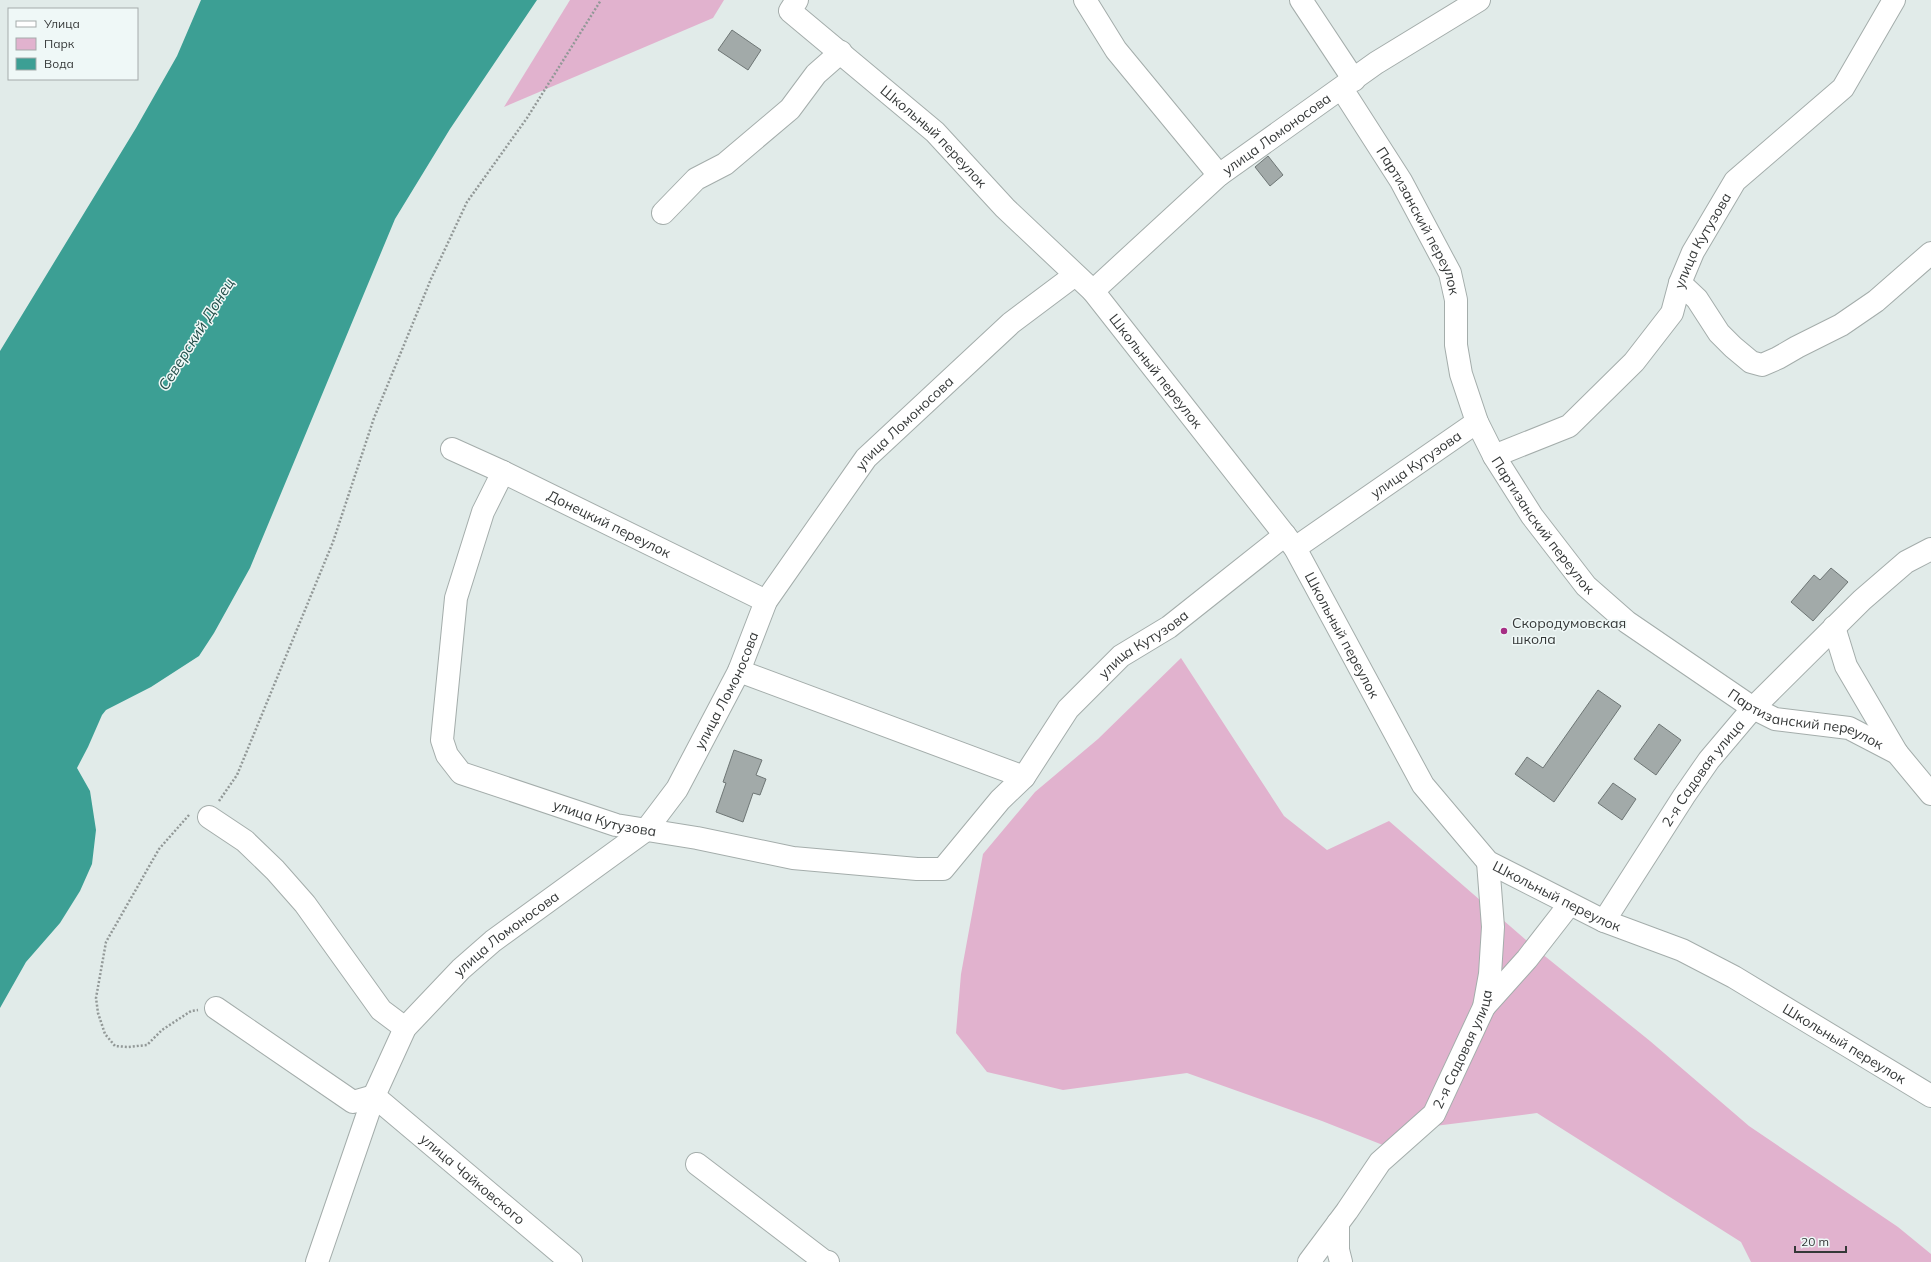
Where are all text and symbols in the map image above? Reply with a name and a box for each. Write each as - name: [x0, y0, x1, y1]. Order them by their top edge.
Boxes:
- legend: [8, 8, 138, 80]
- text: Улица: [43, 16, 80, 31]
- text: Парк: [44, 36, 75, 51]
- text: Вода: [44, 56, 74, 71]
- street label: Школьный переулок: [877, 81, 991, 192]
- street label: улица Ломоносова: [1219, 89, 1334, 179]
- street label: Партизанский переулок: [1372, 144, 1464, 297]
- street label: улица Кутузова: [1670, 189, 1735, 290]
- water label: Северский Донец: [154, 274, 238, 394]
- street label: Школьный переулок: [1105, 310, 1207, 432]
- street label: улица Ломоносова: [851, 372, 957, 474]
- street label: улица Кутузова: [1367, 427, 1465, 502]
- street label: Партизанский переулок: [1488, 453, 1598, 598]
- street label: Донецкий переулок: [544, 486, 674, 562]
- street label: Школьный переулок: [1301, 569, 1384, 702]
- street label: улица Кутузова: [1095, 606, 1192, 682]
- place label: Скородумовская школа: [1512, 614, 1626, 648]
- marker: Скородумовская школа: [1499, 626, 1509, 636]
- street label: улица Ломоносова: [690, 629, 762, 752]
- street label: Партизанский переулок: [1725, 685, 1887, 754]
- street label: 2-я Садовая улица: [1658, 716, 1748, 830]
- street label: улица Кутузова: [551, 795, 658, 840]
- street label: Школьный переулок: [1490, 857, 1624, 936]
- street label: улица Ломоносова: [450, 887, 563, 980]
- street label: 2-я Садовая улица: [1429, 988, 1496, 1112]
- street label: Школьный переулок: [1779, 1000, 1910, 1088]
- street label: улица Чайковского: [416, 1130, 529, 1228]
- scale bar: [1795, 1228, 1846, 1254]
- text: 20 m: [1801, 1234, 1829, 1249]

